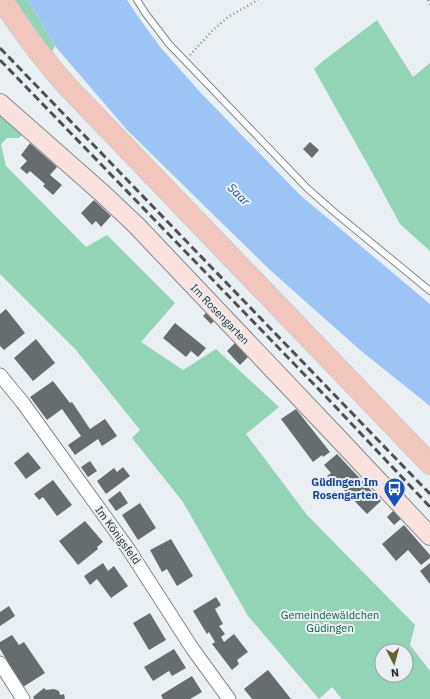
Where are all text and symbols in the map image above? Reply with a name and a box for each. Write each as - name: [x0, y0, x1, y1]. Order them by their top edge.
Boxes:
- water label: Saar: [225, 180, 254, 209]
- street label: Im Rosengarten: [187, 281, 253, 347]
- place label: Güdingen Im Rosengarten: [311, 475, 378, 502]
- bus stop icon: Güdingen Im Rosengarten: [381, 475, 407, 508]
- street label: Im Königsfeld: [92, 503, 144, 567]
- park label: Gemeindewäldchen Güdingen: [281, 608, 379, 635]
- north arrow: [374, 643, 414, 683]
- text: N: [390, 666, 400, 680]

